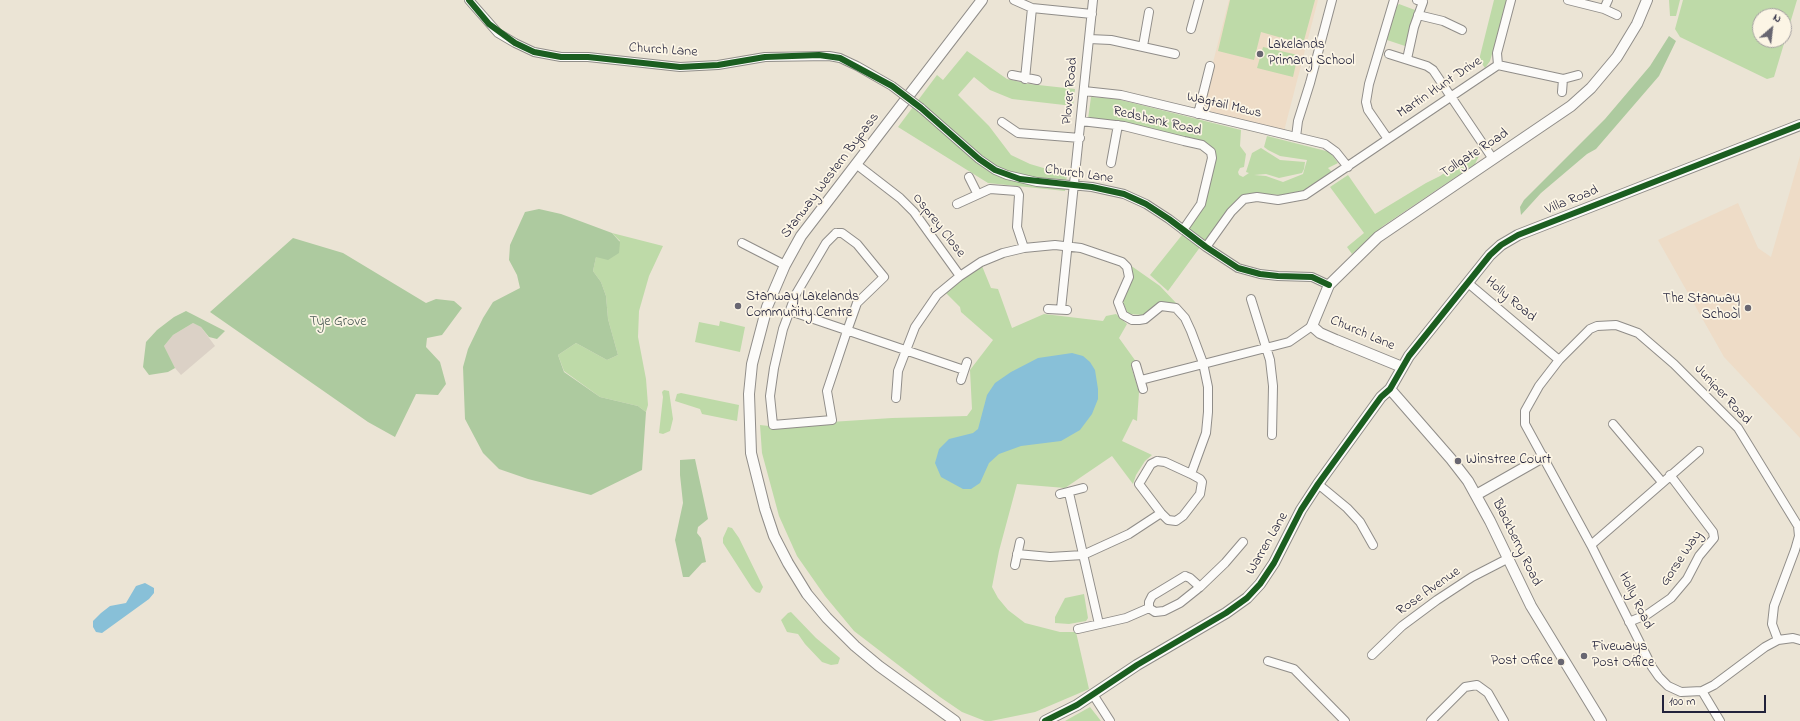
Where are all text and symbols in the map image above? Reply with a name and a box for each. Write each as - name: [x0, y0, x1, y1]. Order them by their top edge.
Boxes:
- north arrow: [1752, 8, 1792, 48]
- text: N: [1770, 9, 1784, 27]
- place label: Lakelands Primary School: [1268, 38, 1355, 70]
- street label: Church Lane: [628, 40, 698, 62]
- marker: Lakelands Primary School: [1255, 49, 1265, 59]
- street label: Martin Hunt Drive: [1394, 54, 1486, 122]
- street label: Plover Road: [1060, 57, 1082, 125]
- street label: Wagtail Mews: [1185, 89, 1263, 123]
- street label: Redshank Road: [1111, 104, 1203, 140]
- street label: Stanway Western Bypass: [778, 110, 884, 242]
- street label: Tollgate Road: [1438, 126, 1512, 182]
- street label: Church Lane: [1044, 162, 1114, 188]
- street label: Villa Road: [1543, 183, 1601, 219]
- street label: Osprey Close: [908, 191, 968, 261]
- street label: Holly Road: [1481, 274, 1539, 326]
- place label: Stanway Lakelands Community Centre: [746, 290, 859, 322]
- place label: The Stanway School: [1663, 292, 1740, 324]
- marker: Stanway Lakelands Community Centre: [733, 301, 743, 311]
- marker: The Stanway School: [1743, 303, 1753, 313]
- street label: Church Lane: [1327, 313, 1397, 355]
- park label: Tye Grove: [310, 315, 366, 331]
- street label: Juniper Road: [1690, 361, 1754, 429]
- place label: Winstree Court: [1466, 453, 1551, 469]
- marker: Winstree Court: [1453, 456, 1463, 466]
- street label: Blackberry Road: [1488, 497, 1544, 589]
- street label: Warren Lane: [1243, 510, 1293, 578]
- street label: Gorse Way: [1657, 528, 1707, 590]
- street label: Rose Avenue: [1394, 564, 1464, 620]
- street label: Holly Road: [1614, 570, 1656, 632]
- place label: Fiveways Post Office: [1592, 640, 1654, 672]
- marker: Fiveways Post Office: [1579, 651, 1589, 661]
- place label: Post Office: [1491, 654, 1553, 670]
- marker: Post Office: [1556, 657, 1566, 667]
- scale bar: [1664, 687, 1768, 713]
- text: 100 m: [1669, 693, 1696, 711]

